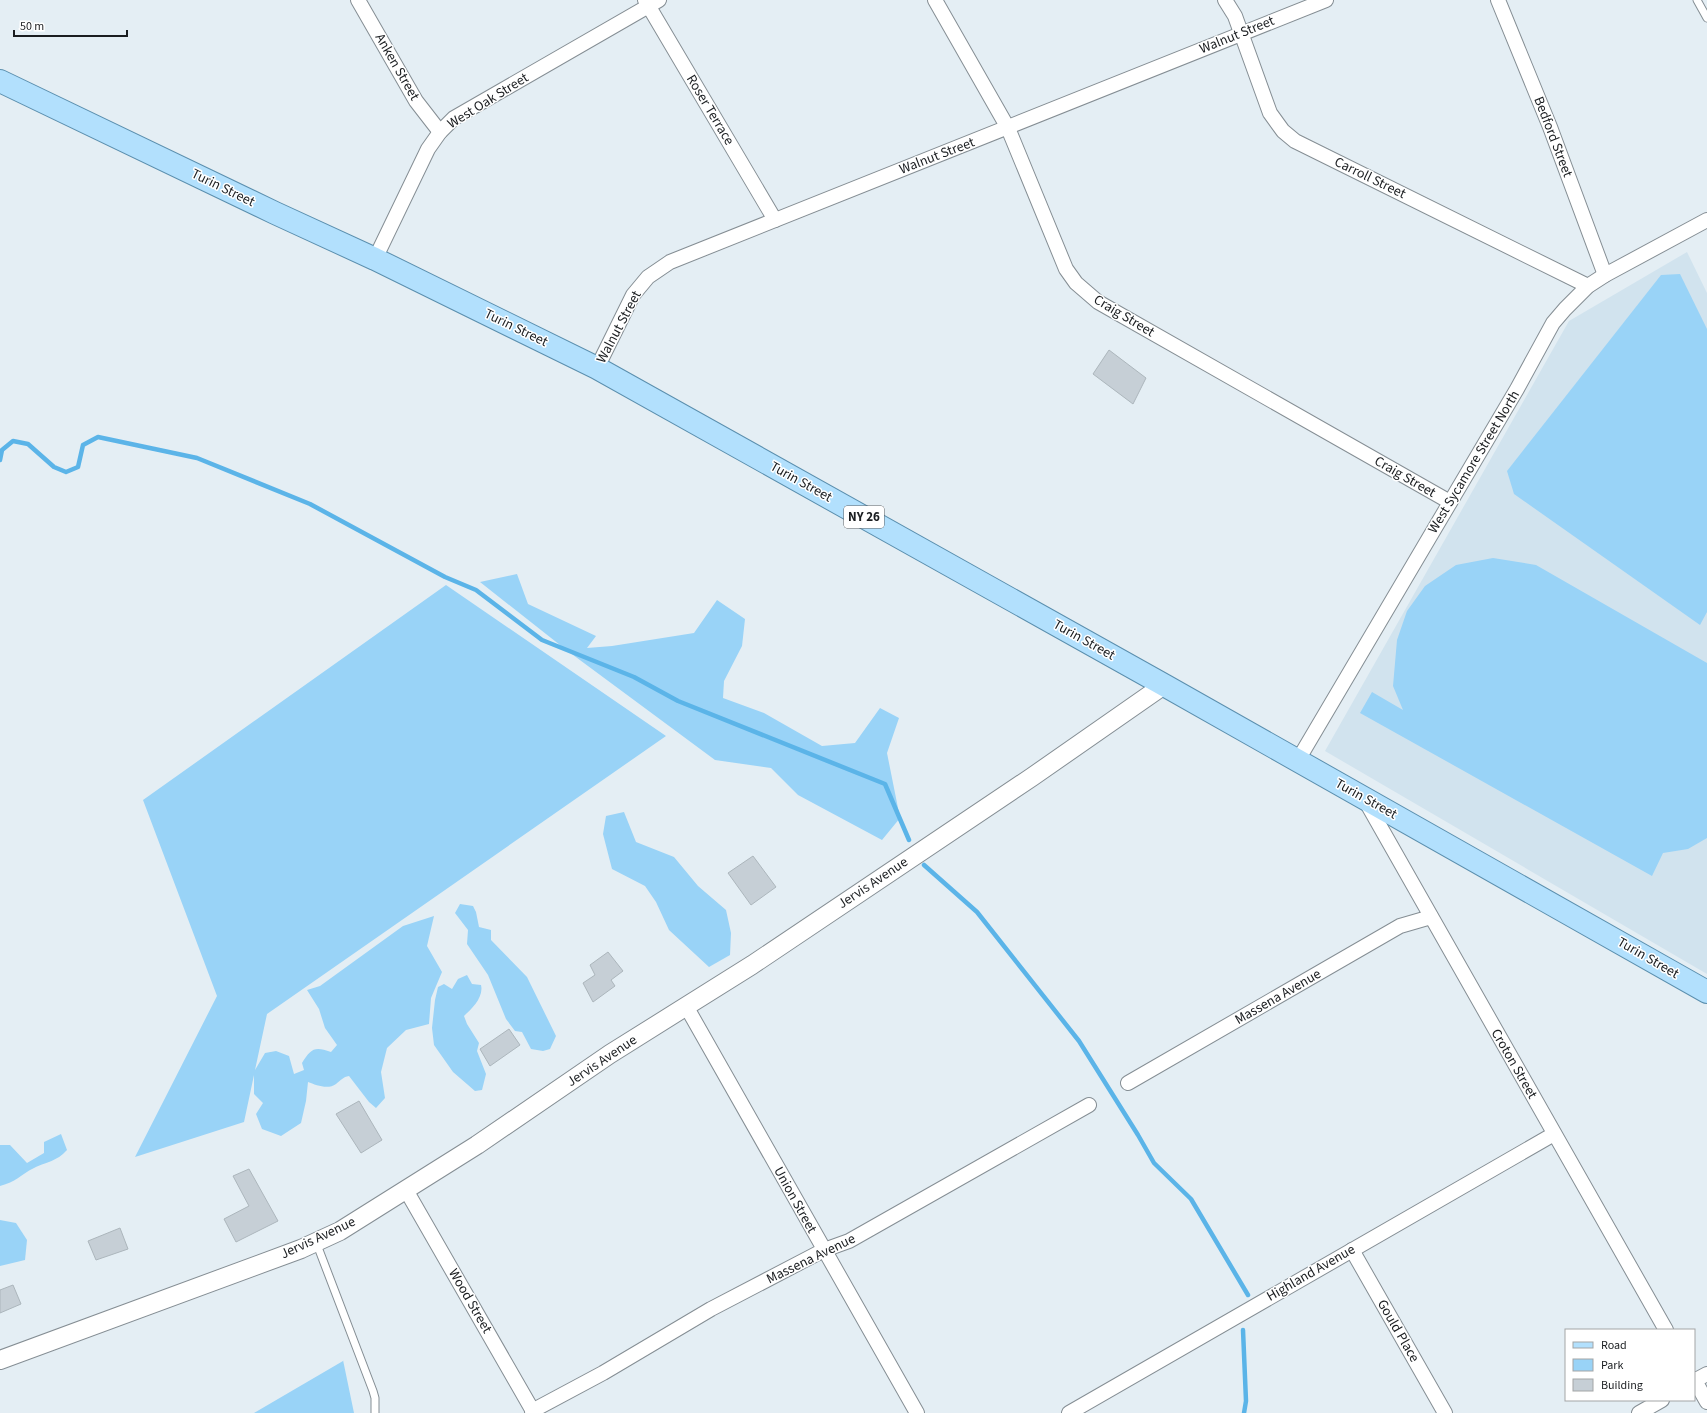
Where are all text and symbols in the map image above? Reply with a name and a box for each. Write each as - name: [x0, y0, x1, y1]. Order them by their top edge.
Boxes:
- street label: Walnut Street: [1196, 11, 1278, 59]
- scale bar: [14, 12, 127, 38]
- text: 50 m: [20, 18, 44, 35]
- street label: Anken Street: [370, 30, 424, 104]
- street label: West Oak Street: [444, 68, 533, 134]
- street label: Roser Terrace: [681, 71, 739, 149]
- street label: Bedford Street: [1528, 94, 1578, 180]
- street label: Walnut Street: [896, 132, 978, 180]
- street label: Carroll Street: [1331, 152, 1409, 204]
- street label: Turin Street: [188, 164, 258, 212]
- street label: Walnut Street: [592, 287, 647, 367]
- street label: Craig Street: [1090, 290, 1159, 342]
- street label: Turin Street: [481, 304, 551, 352]
- street label: West Sycamore Street North: [1423, 387, 1525, 537]
- street label: Craig Street: [1371, 451, 1440, 503]
- street label: Turin Street: [766, 457, 836, 507]
- road number: NY 26: [844, 506, 884, 528]
- street label: Turin Street: [1049, 615, 1119, 665]
- street label: Turin Street: [1331, 774, 1401, 824]
- street label: Jervis Avenue: [834, 852, 912, 914]
- street label: Turin Street: [1613, 932, 1683, 984]
- street label: Massena Avenue: [1231, 964, 1325, 1030]
- street label: Croton Street: [1486, 1025, 1542, 1103]
- street label: Jervis Avenue: [563, 1030, 641, 1092]
- street label: Union Street: [768, 1163, 822, 1237]
- street label: Jervis Avenue: [277, 1212, 359, 1264]
- street label: Massena Avenue: [763, 1229, 859, 1289]
- street label: Highland Avenue: [1263, 1240, 1359, 1306]
- street label: Wood Street: [443, 1265, 497, 1337]
- street label: Gould Place: [1372, 1296, 1424, 1366]
- legend: [1565, 1329, 1695, 1401]
- text: Road: [1601, 1337, 1627, 1354]
- text: Park: [1601, 1357, 1623, 1374]
- text: Building: [1601, 1377, 1643, 1394]

